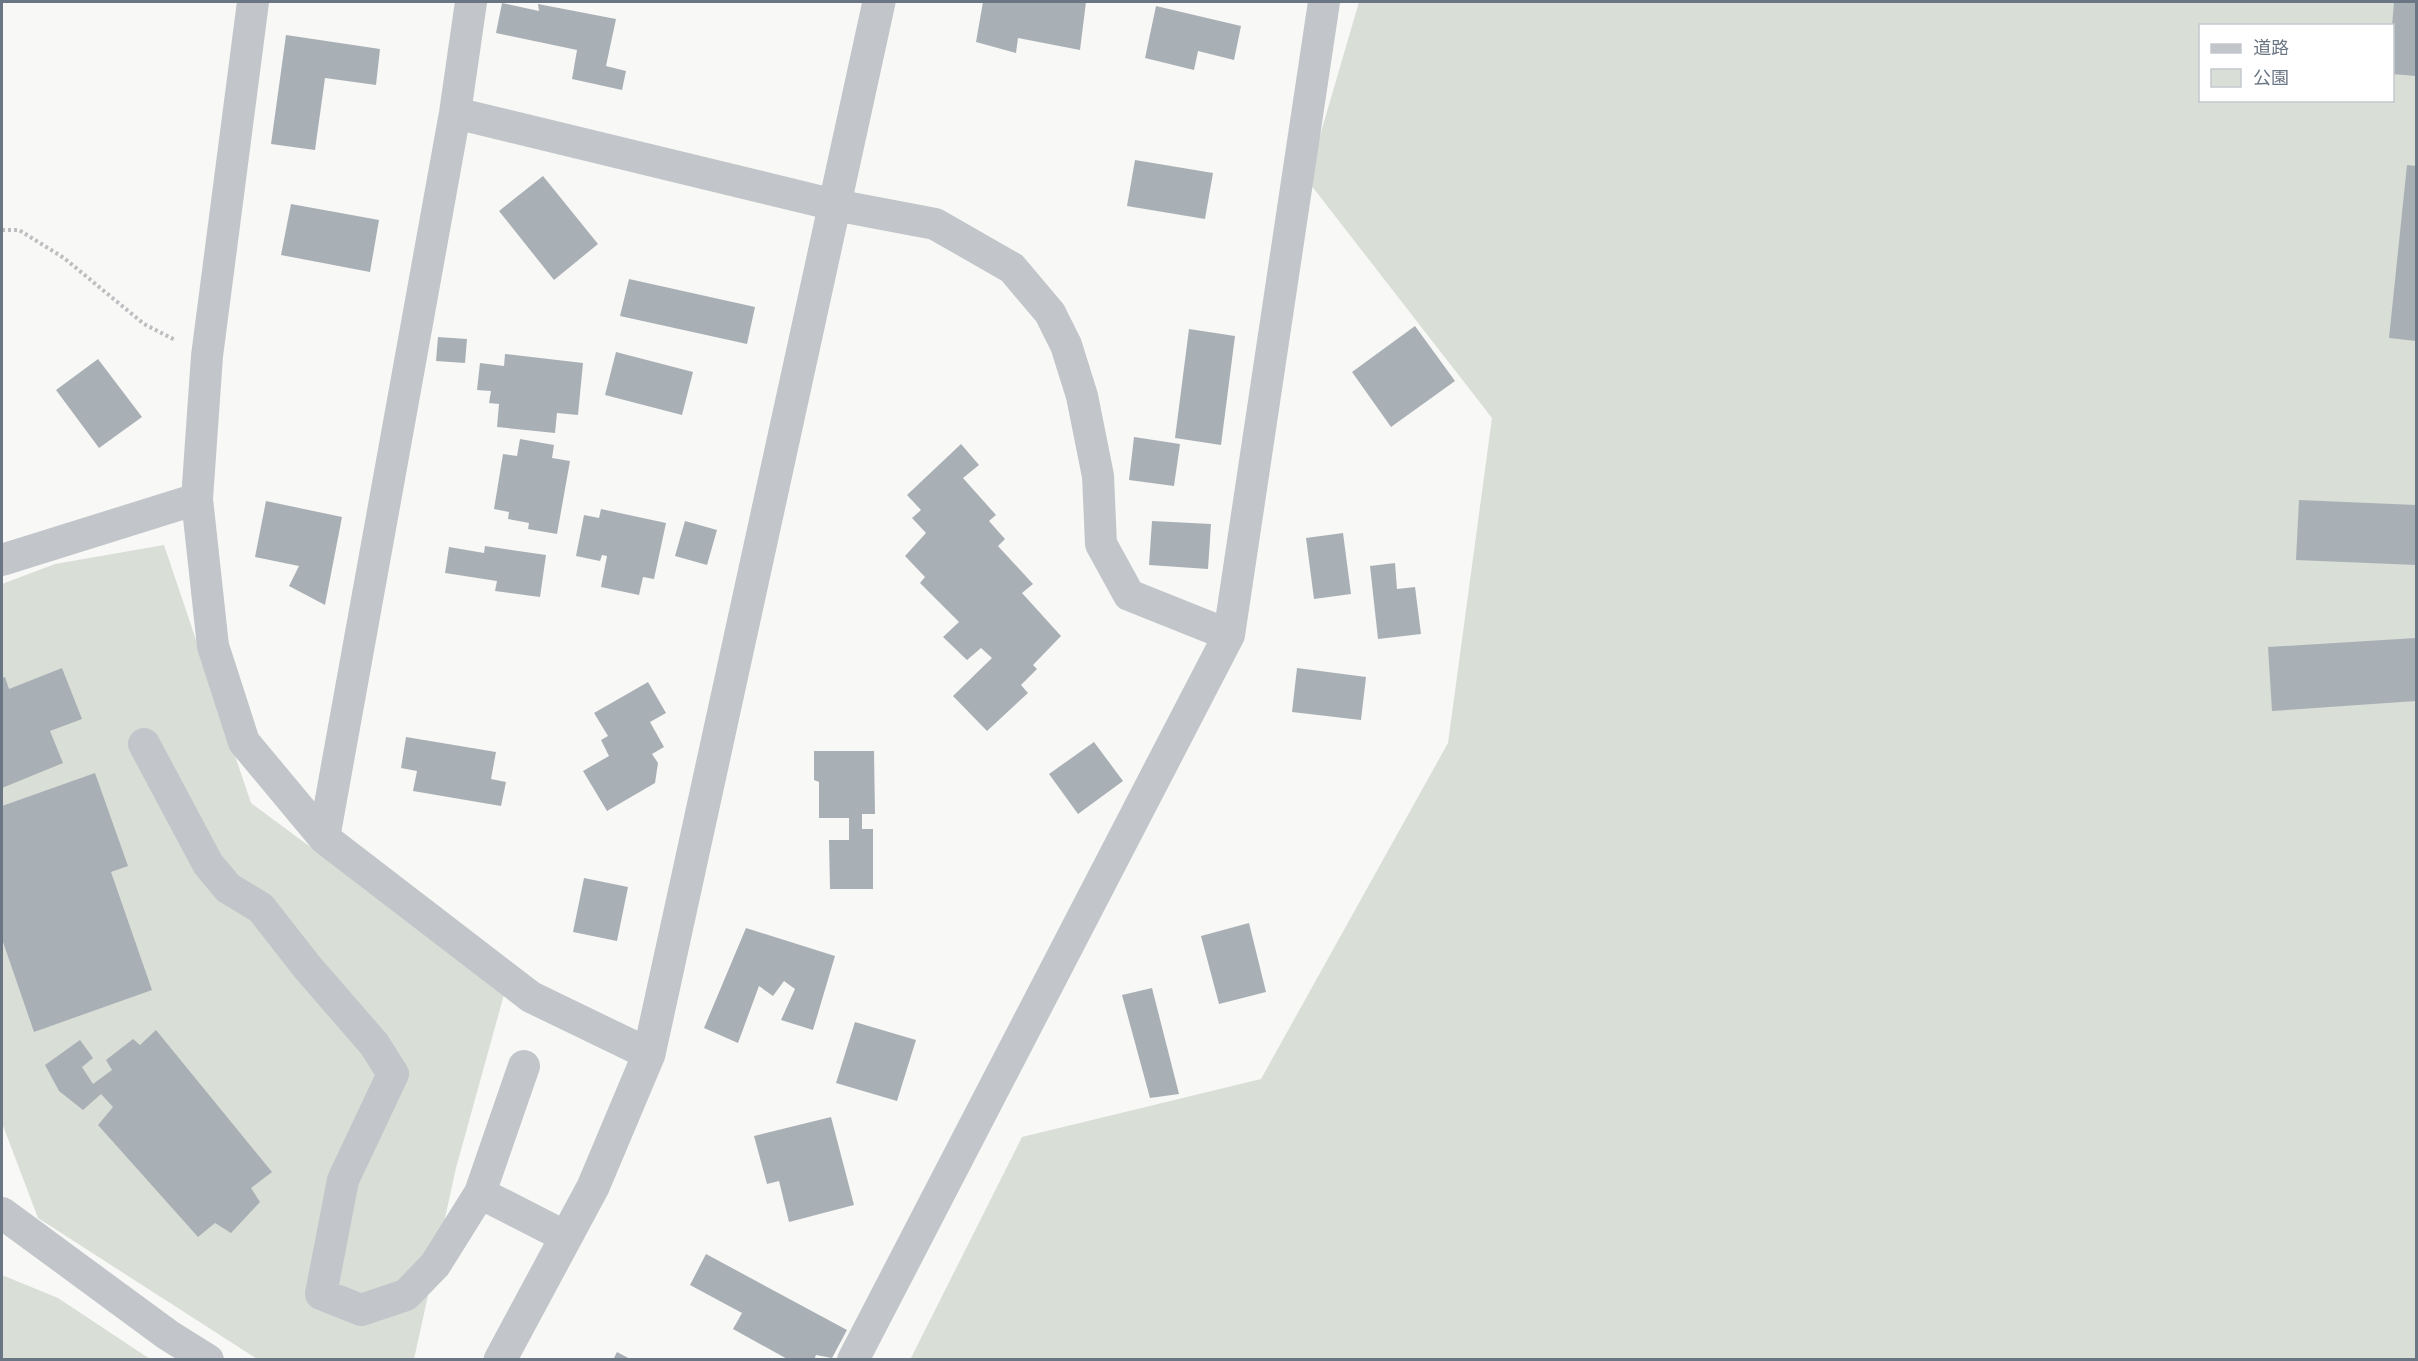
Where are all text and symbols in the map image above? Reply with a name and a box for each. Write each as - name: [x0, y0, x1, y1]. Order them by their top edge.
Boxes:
- legend: [2199, 24, 2394, 102]
- text: 道路: [2253, 37, 2289, 58]
- text: 公園: [2253, 67, 2289, 88]

